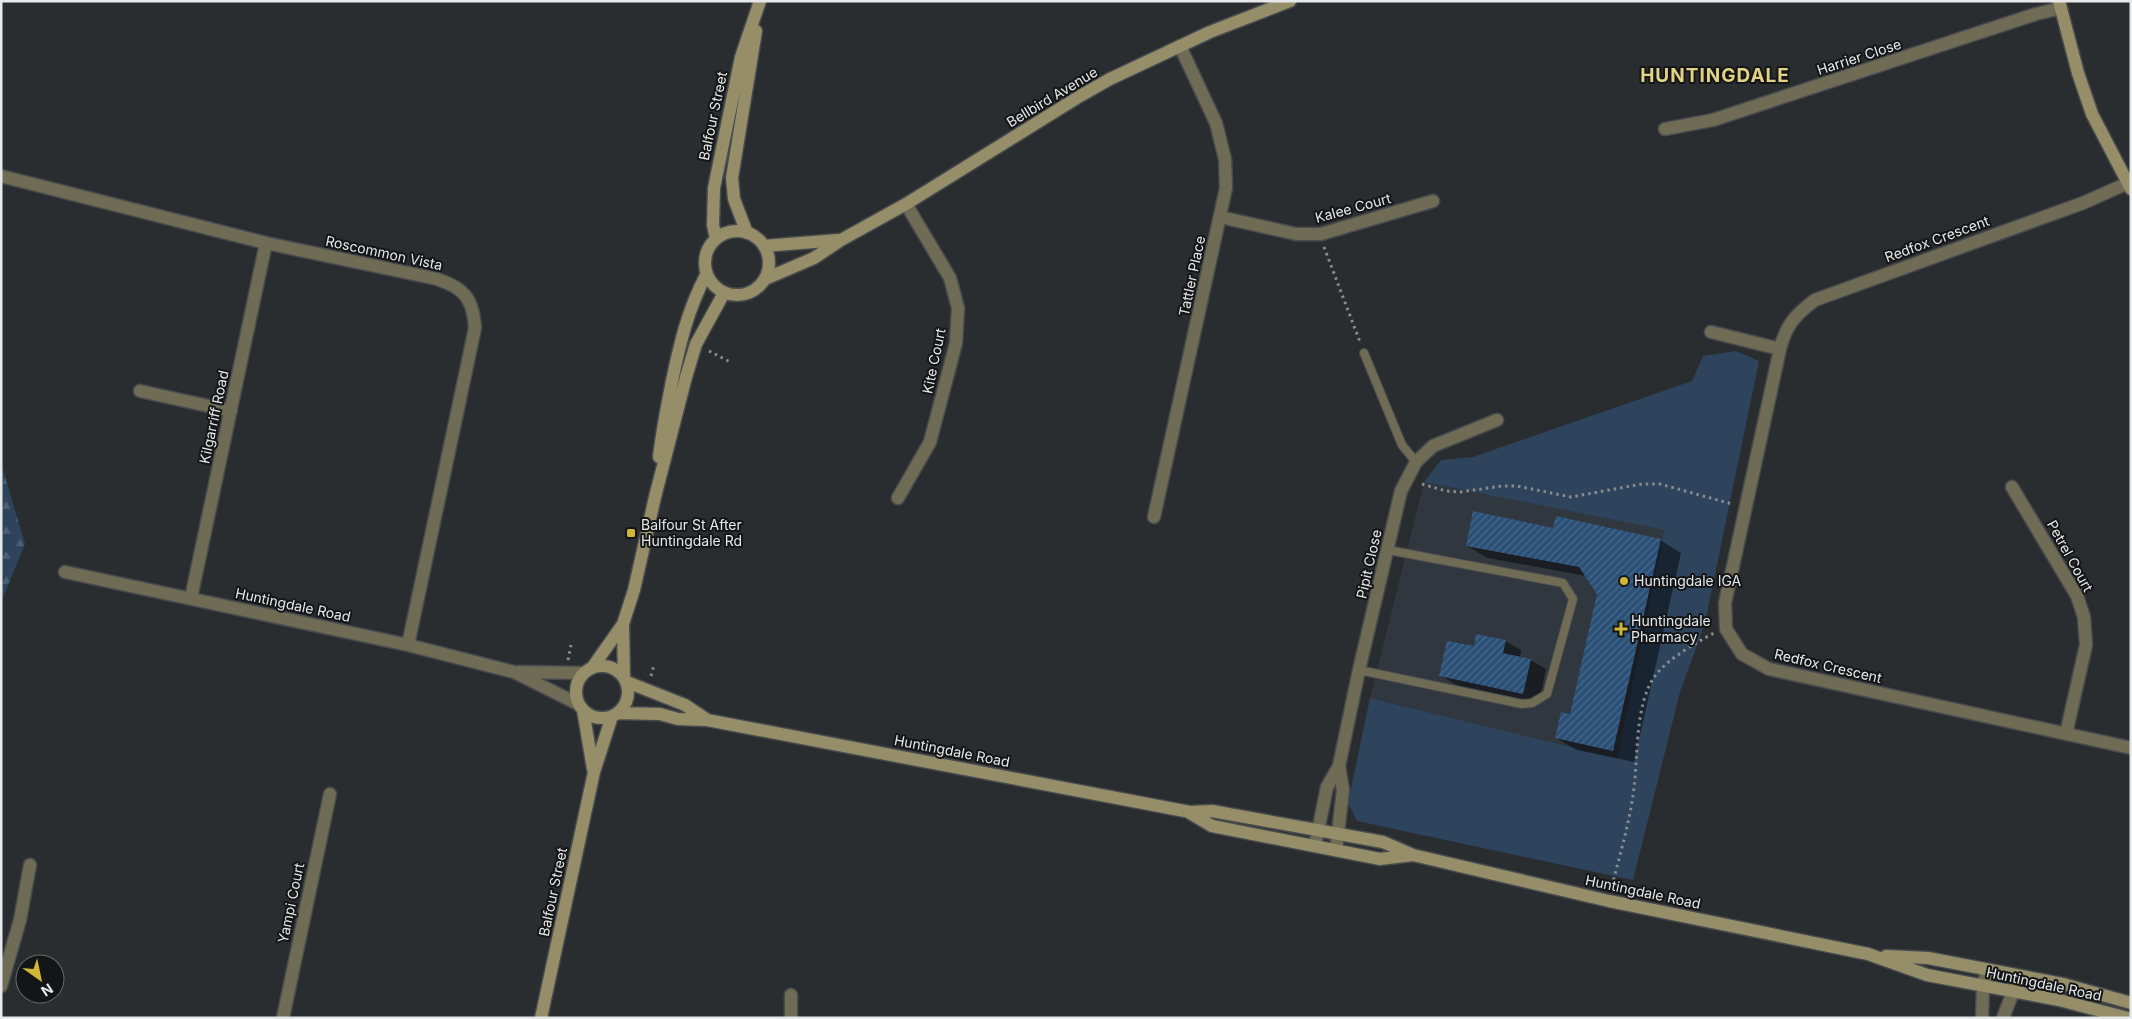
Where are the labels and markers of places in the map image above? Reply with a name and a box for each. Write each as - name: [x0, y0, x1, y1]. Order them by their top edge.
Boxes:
- place label: Balfour St After Huntingdale Rd: [641, 516, 742, 549]
- marker: Balfour St After Huntingdale Rd: [625, 527, 637, 539]
- place label: Huntingdale IGA: [1634, 572, 1742, 589]
- marker: Huntingdale IGA: [1618, 575, 1630, 587]
- place label: Huntingdale Pharmacy: [1631, 612, 1711, 645]
- marker: Huntingdale Pharmacy: [1615, 623, 1627, 635]

